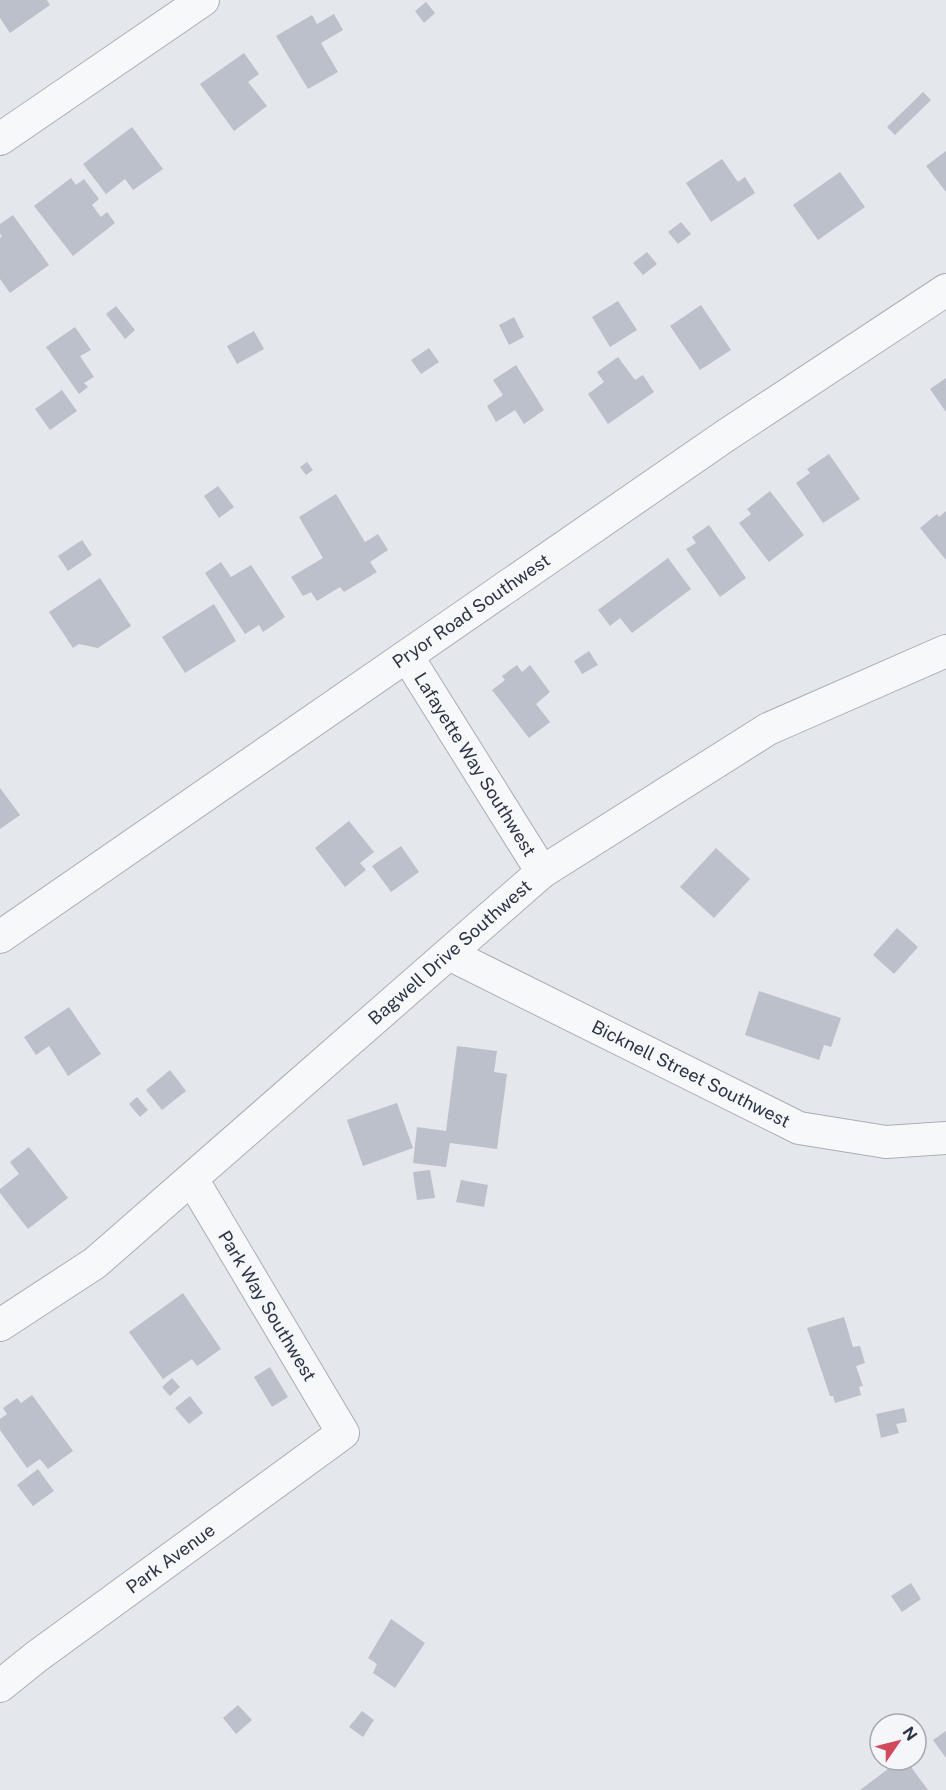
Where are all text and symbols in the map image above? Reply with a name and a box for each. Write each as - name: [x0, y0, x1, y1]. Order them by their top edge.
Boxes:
- street label: Pryor Road Southwest: [388, 549, 554, 673]
- street label: Lafayette Way Southwest: [410, 669, 540, 860]
- street label: Bagwell Drive Southwest: [364, 875, 535, 1029]
- street label: Bicknell Street Southwest: [588, 1016, 794, 1132]
- street label: Park Way Southwest: [214, 1227, 321, 1385]
- street label: Park Avenue: [122, 1519, 219, 1598]
- north arrow: [868, 1712, 928, 1772]
- text: N: [899, 1723, 921, 1744]

